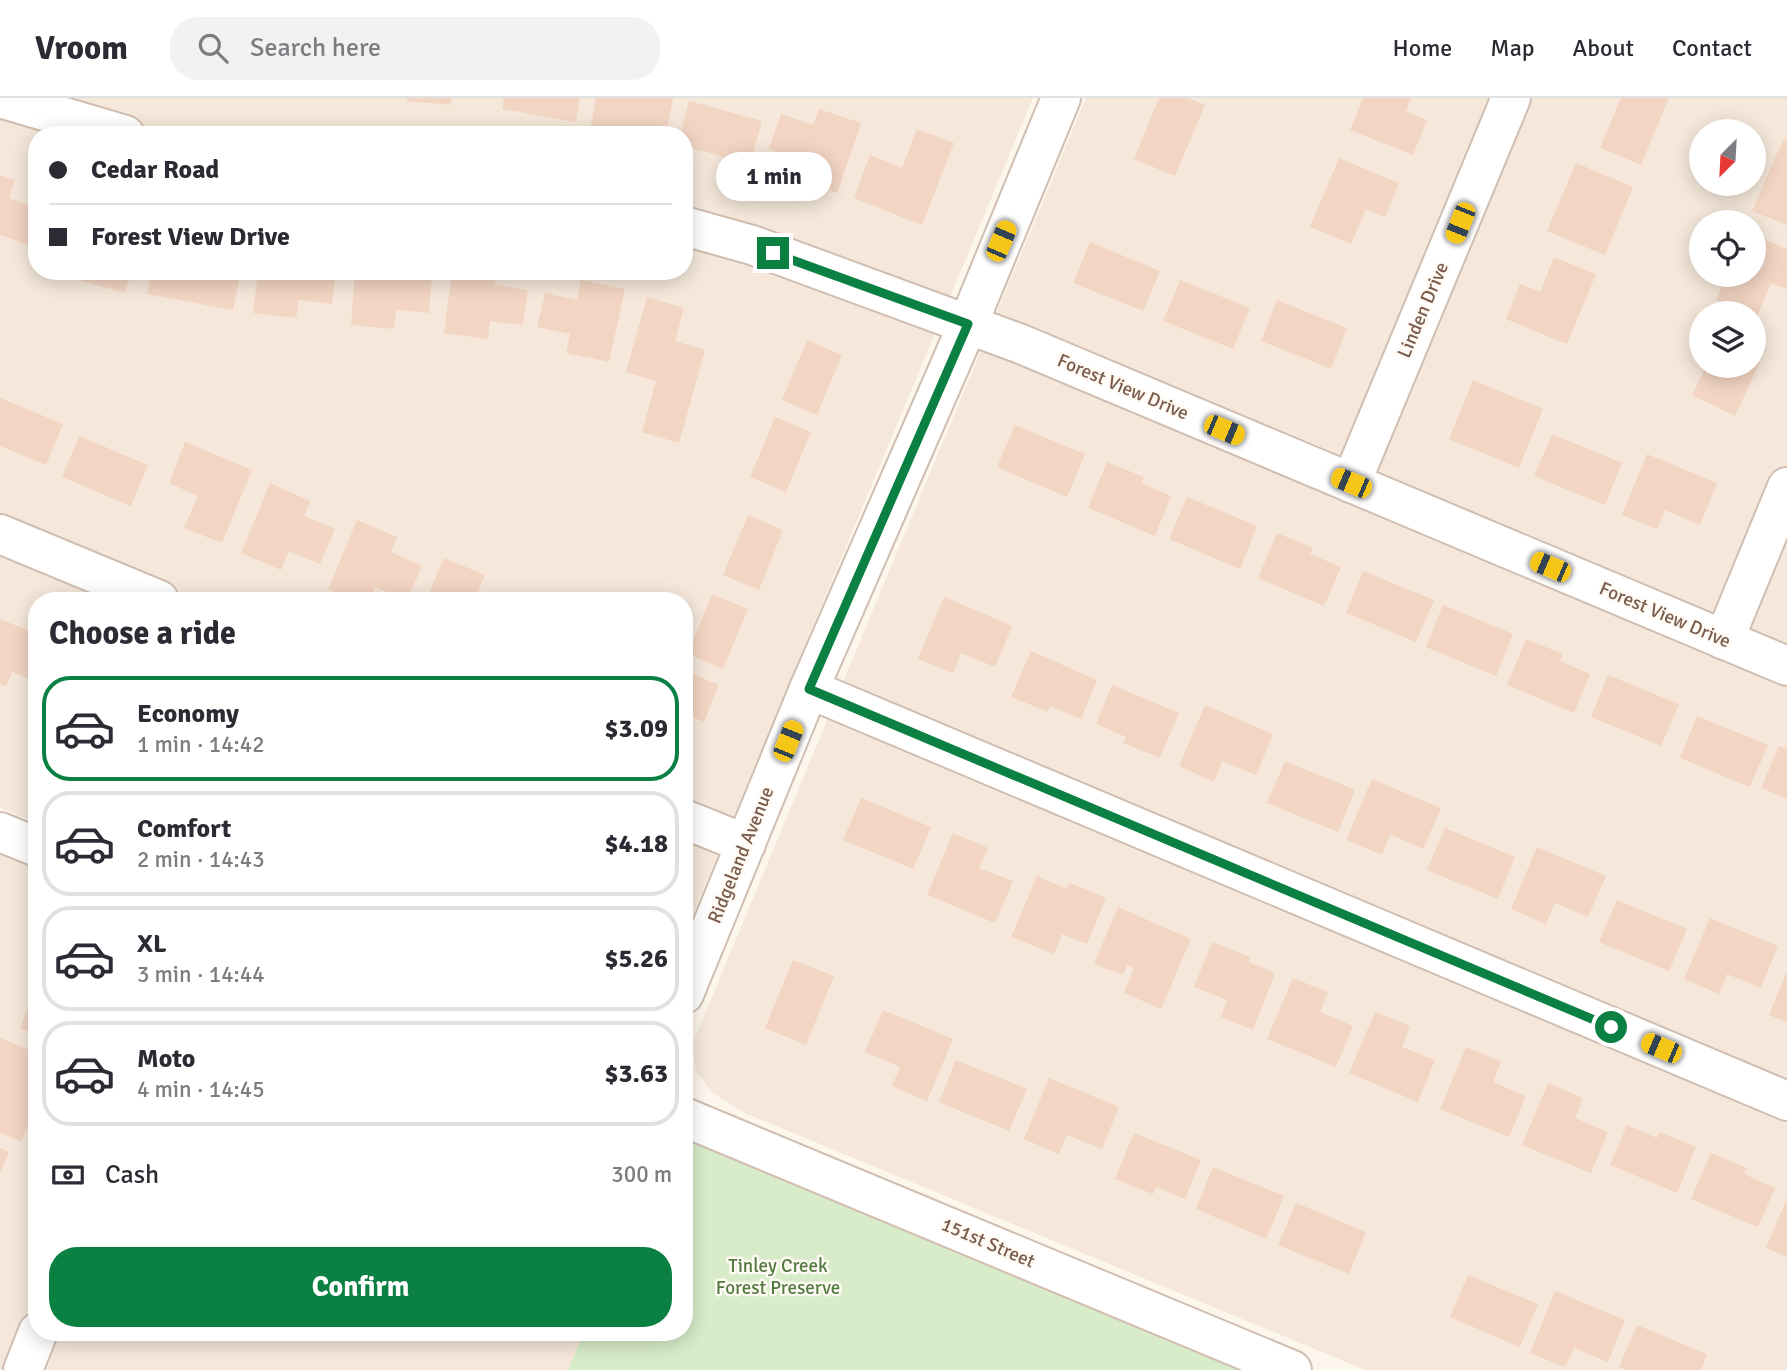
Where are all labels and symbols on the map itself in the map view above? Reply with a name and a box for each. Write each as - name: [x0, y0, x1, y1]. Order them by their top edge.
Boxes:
- north arrow: [1689, 119, 1766, 196]
- callout: 1 min: [715, 152, 831, 200]
- car: [1443, 200, 1478, 246]
- car: [984, 218, 1019, 264]
- route end: [757, 237, 789, 269]
- street label: Linden Drive: [1392, 259, 1454, 361]
- street label: Forest View Drive: [1054, 349, 1192, 425]
- car: [1201, 412, 1248, 448]
- car: [1328, 465, 1375, 501]
- car: [1527, 549, 1574, 585]
- street label: Forest View Drive: [1596, 577, 1734, 653]
- car: [771, 718, 806, 764]
- street label: Ridgeland Avenue: [703, 783, 779, 927]
- route start: [1595, 1011, 1627, 1043]
- car: [1638, 1030, 1685, 1066]
- street label: 151st Street: [938, 1213, 1039, 1274]
- park label: Tinley Creek Forest Preserve: [716, 1254, 840, 1300]

